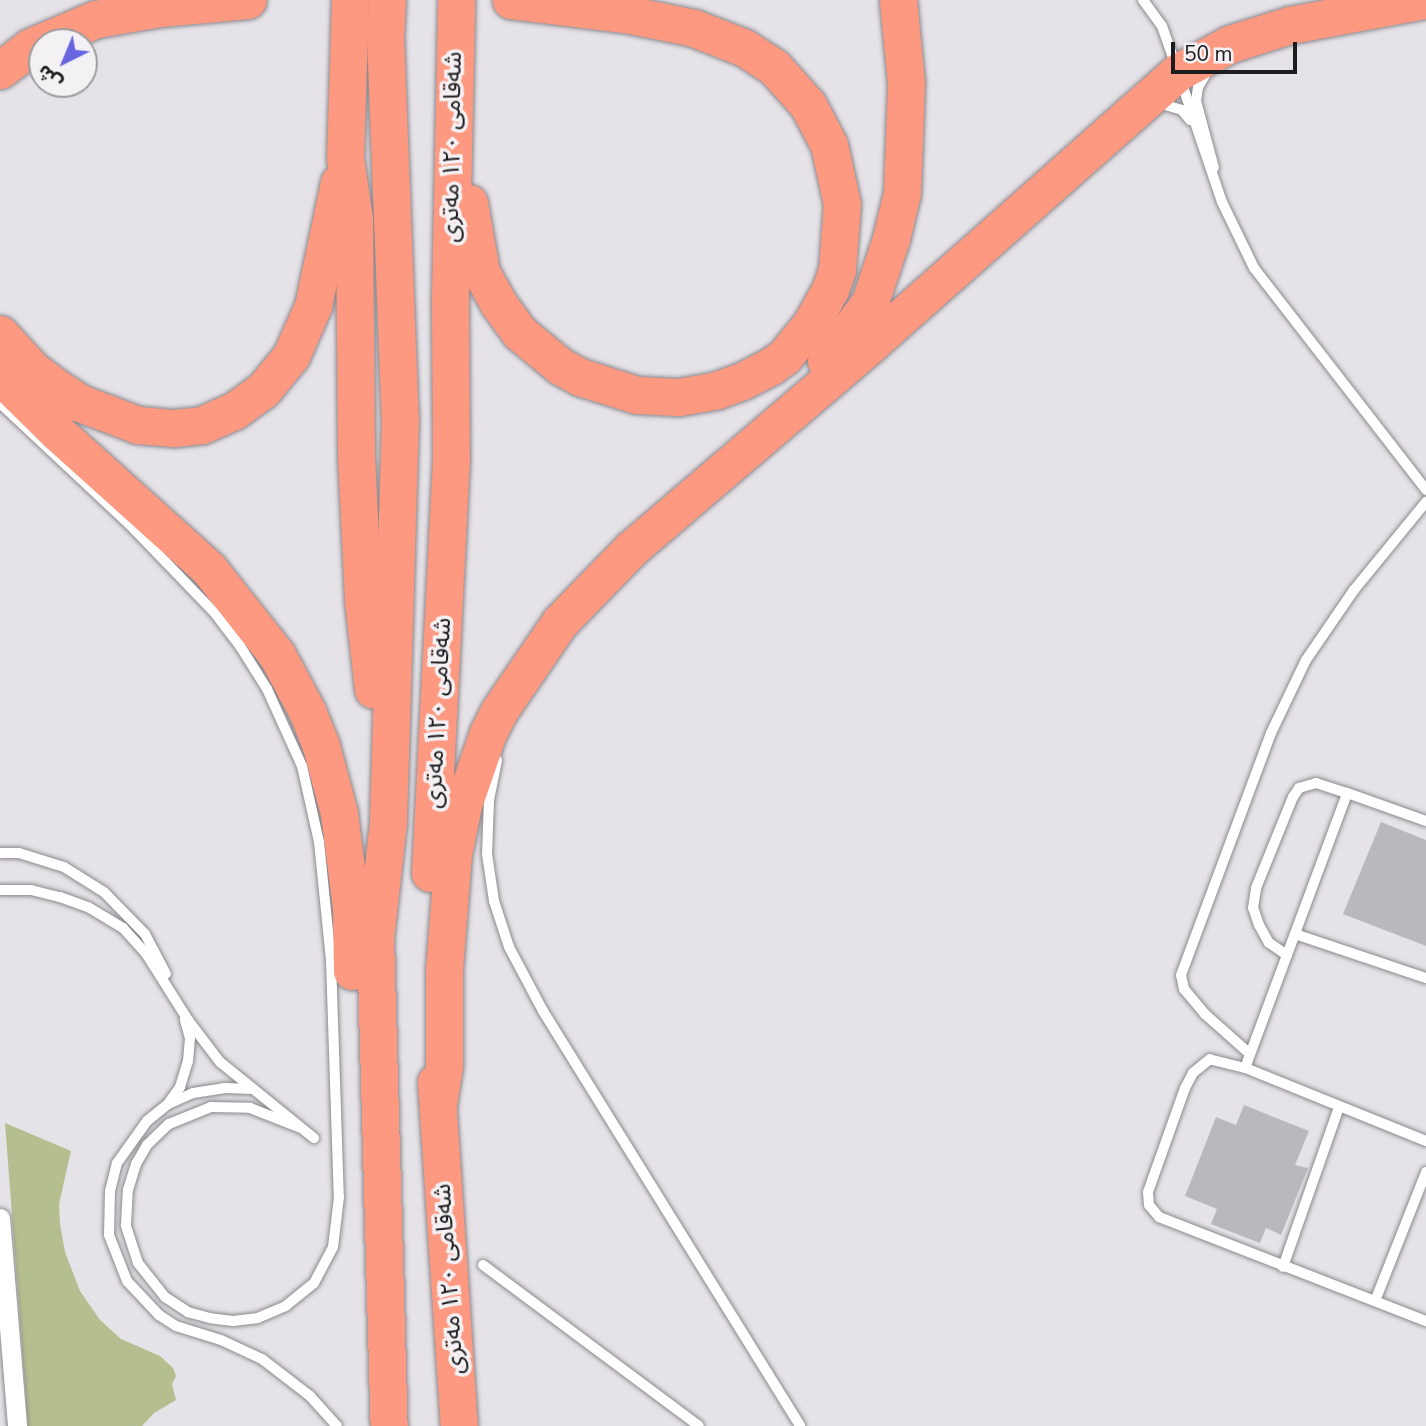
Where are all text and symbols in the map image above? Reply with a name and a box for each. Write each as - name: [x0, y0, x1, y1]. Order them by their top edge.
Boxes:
- north arrow: [28, 28, 98, 98]
- scale bar: [1174, 28, 1300, 72]
- text: 50 m: [1184, 40, 1233, 68]
- street label: شەقامی ١٢٠ مەتری: [436, 51, 468, 243]
- text: ش: [32, 59, 68, 95]
- street label: شەقامی ١٢٠ مەتری: [419, 617, 457, 809]
- street label: شەقامی ١٢٠ مەتری: [428, 1183, 470, 1375]

